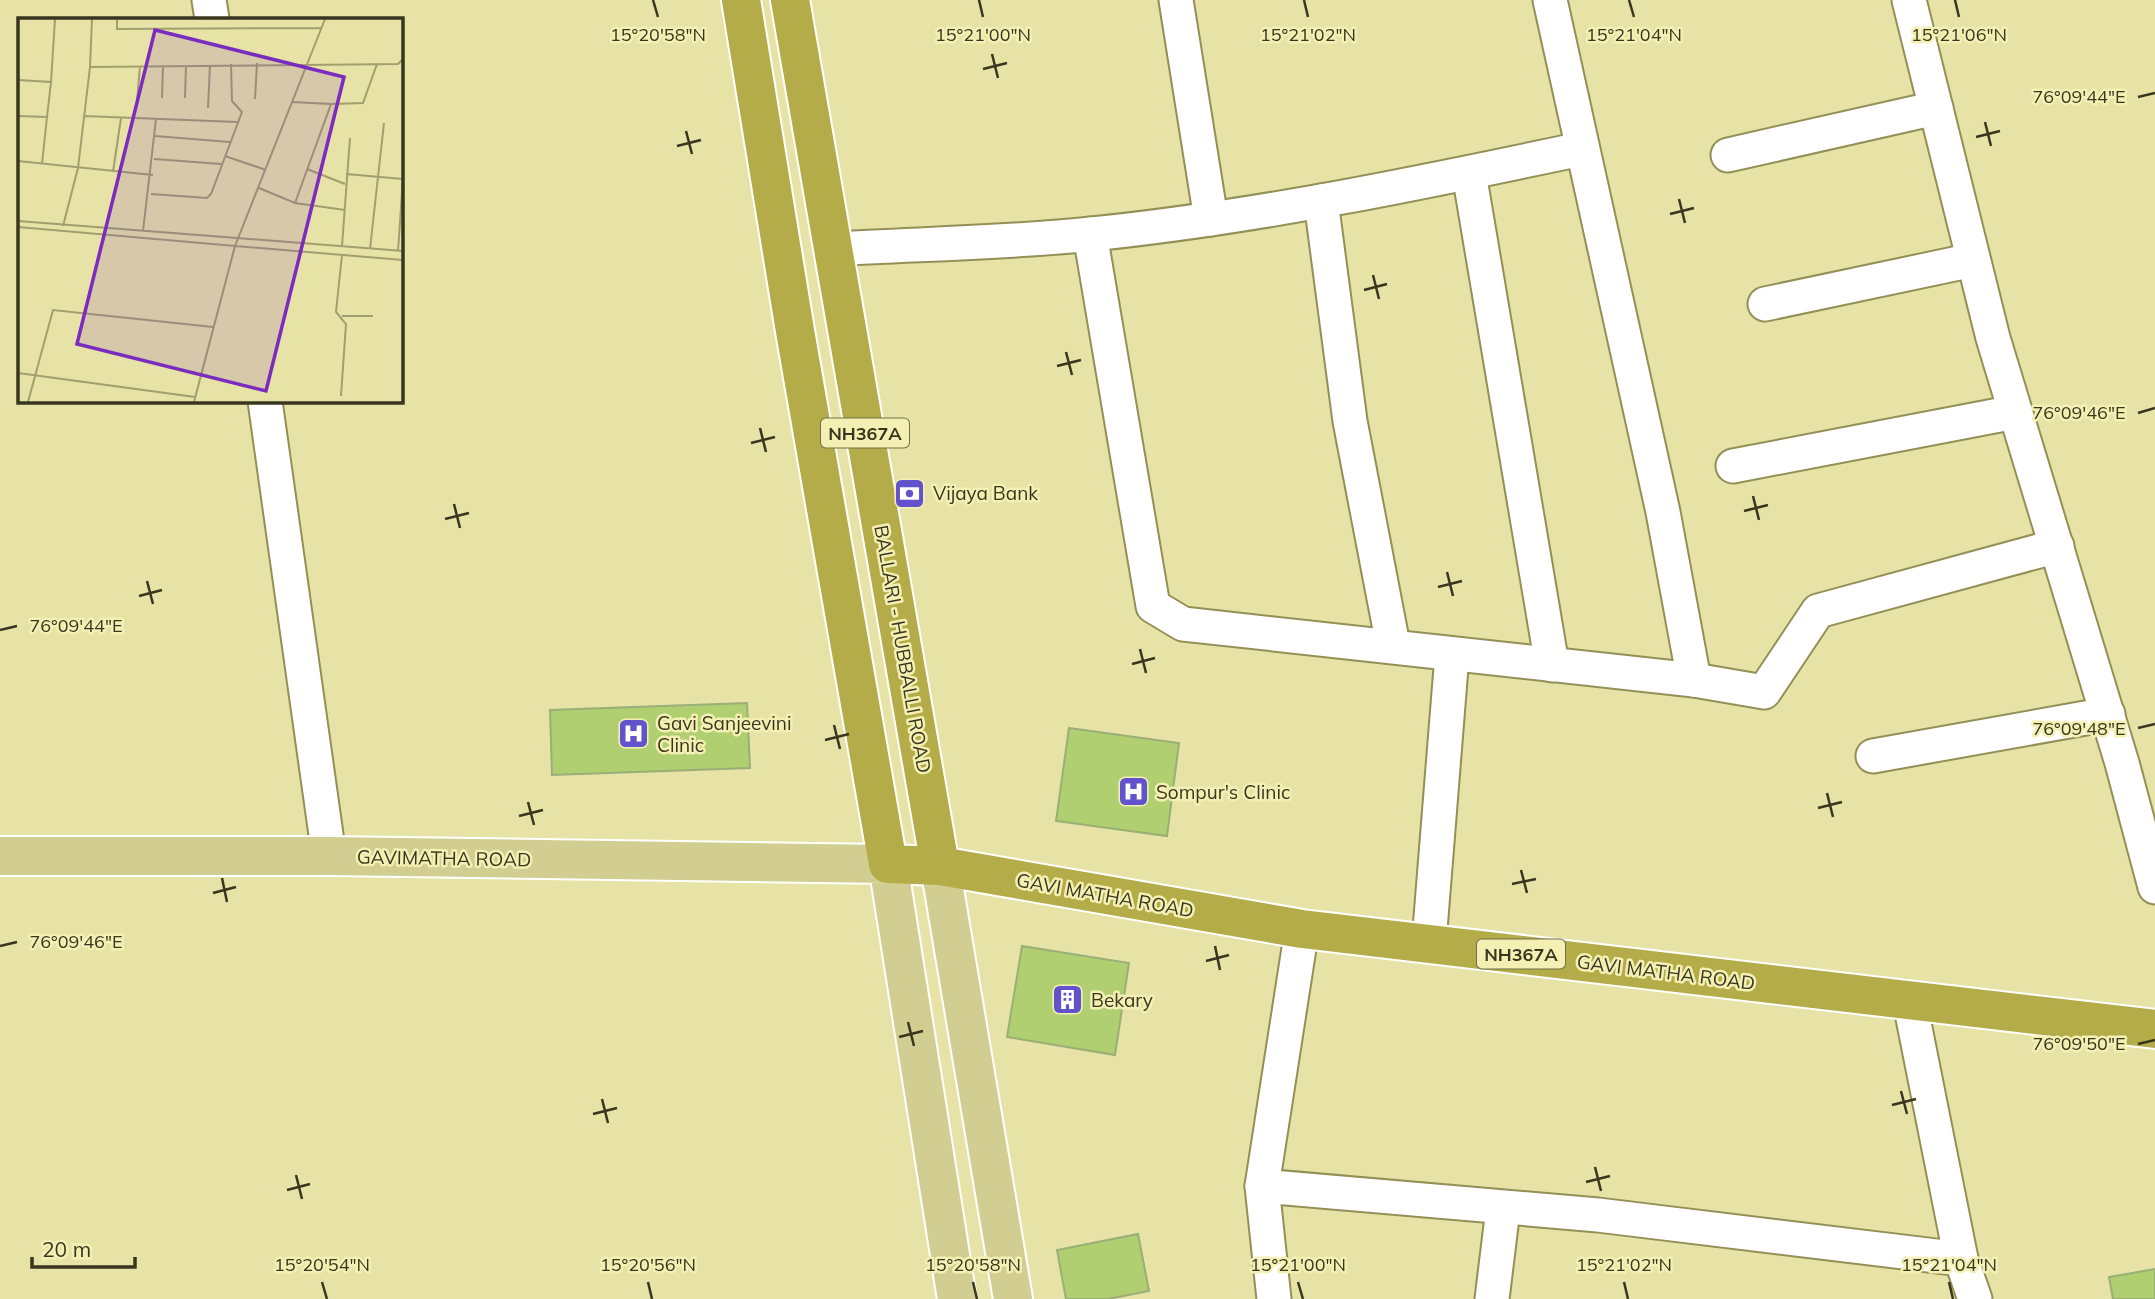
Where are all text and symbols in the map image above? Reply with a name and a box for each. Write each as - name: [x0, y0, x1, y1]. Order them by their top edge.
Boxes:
- inset map: [18, 18, 402, 402]
- text: 15°20'58"N: [610, 23, 706, 46]
- text: 15°21'00"N: [935, 23, 1031, 46]
- text: 15°21'02"N: [1260, 23, 1356, 46]
- text: 15°21'04"N: [1586, 23, 1682, 46]
- text: 15°21'06"N: [1911, 23, 2007, 46]
- text: 76°09'44"E: [2032, 85, 2126, 108]
- text: 76°09'46"E: [2032, 401, 2126, 424]
- road number: NH367A: [821, 418, 909, 447]
- bank icon: Vijaya Bank: [893, 476, 927, 510]
- place label: Vijaya Bank: [933, 481, 1038, 505]
- street label: BALLARI - HUBBALLI ROAD: [869, 523, 937, 775]
- text: 76°09'44"E: [29, 614, 123, 637]
- place label: Gavi Sanjeevini Clinic: [657, 711, 791, 757]
- hospital icon: Gavi Sanjeevini Clinic: [617, 717, 651, 751]
- text: 76°09'48"E: [2032, 717, 2126, 740]
- hospital icon: Sompur's Clinic: [1116, 775, 1150, 809]
- place label: Sompur's Clinic: [1156, 780, 1290, 804]
- street label: GAVIMATHA ROAD: [357, 844, 531, 872]
- street label: GAVI MATHA ROAD: [1015, 868, 1195, 922]
- text: 76°09'46"E: [29, 930, 123, 953]
- road number: NH367A: [1477, 939, 1565, 968]
- street label: GAVI MATHA ROAD: [1576, 949, 1756, 995]
- building icon: Bekary: [1051, 983, 1085, 1017]
- place label: Bekary: [1091, 988, 1153, 1012]
- text: 76°09'50"E: [2032, 1032, 2126, 1055]
- scale bar: [32, 1226, 135, 1270]
- text: 20 m: [42, 1236, 91, 1262]
- text: 15°20'54"N: [274, 1253, 370, 1276]
- text: 15°20'56"N: [600, 1253, 696, 1276]
- text: 15°20'58"N: [925, 1253, 1021, 1276]
- text: 15°21'00"N: [1250, 1253, 1346, 1276]
- text: 15°21'02"N: [1576, 1253, 1672, 1276]
- text: 15°21'04"N: [1901, 1253, 1997, 1276]

